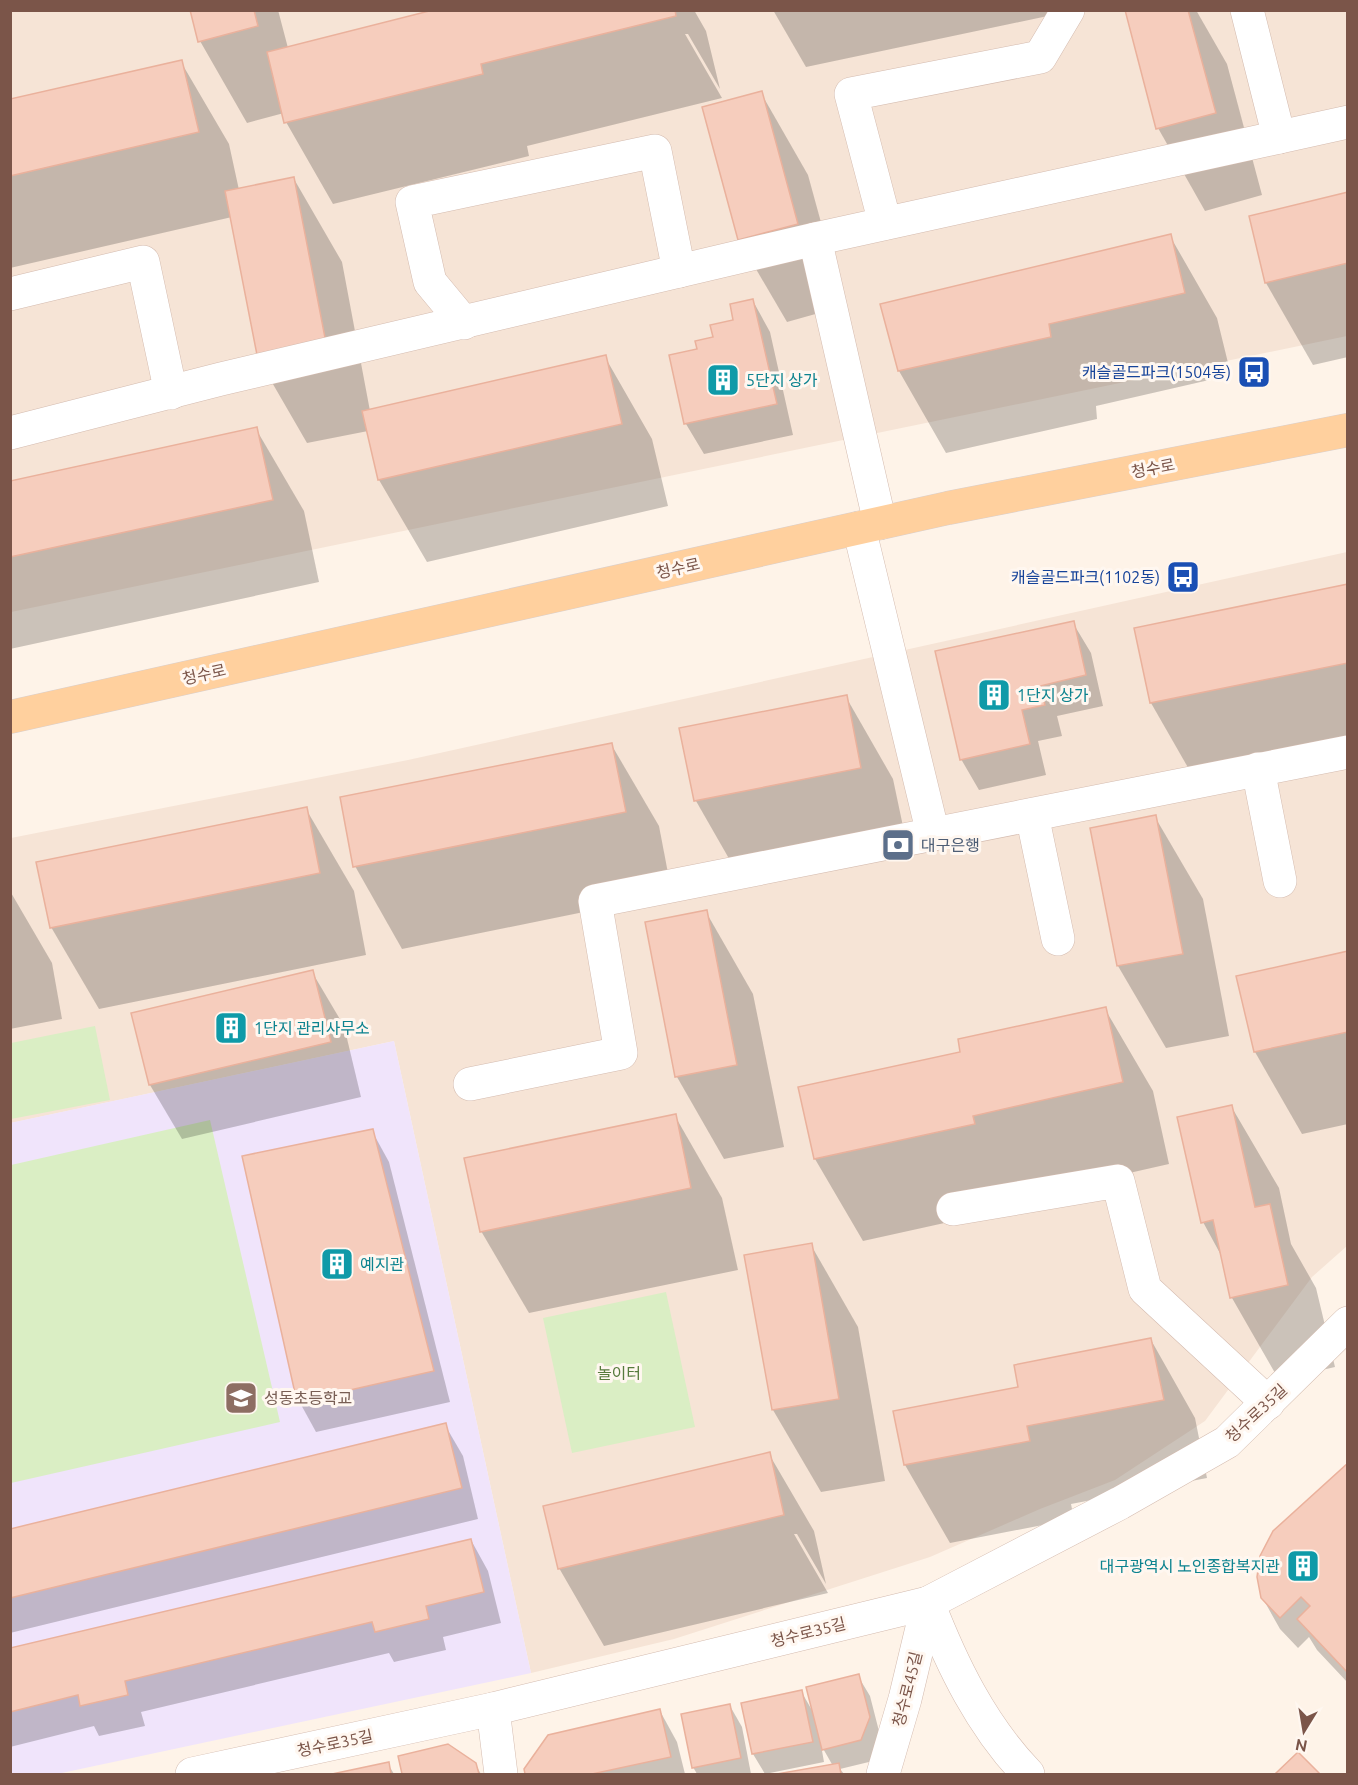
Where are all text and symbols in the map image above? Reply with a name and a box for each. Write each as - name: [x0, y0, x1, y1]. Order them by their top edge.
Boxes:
- bus stop icon: 캐슬골드파크(1504동): [1236, 354, 1272, 390]
- building icon: 5단지 상가: [705, 362, 741, 398]
- place label: 캐슬골드파크(1504동): [1082, 363, 1231, 382]
- place label: 5단지 상가: [746, 371, 818, 389]
- street label: 청수로: [1130, 455, 1177, 481]
- street label: 청수로: [654, 554, 702, 582]
- bus stop icon: 캐슬골드파크(1102동): [1165, 559, 1201, 595]
- place label: 캐슬골드파크(1102동): [1011, 568, 1160, 587]
- street label: 청수로: [180, 660, 228, 688]
- building icon: 1단지 상가: [976, 677, 1012, 713]
- place label: 1단지 상가: [1017, 686, 1089, 704]
- bank icon: 대구은행: [880, 827, 916, 863]
- place label: 대구은행: [921, 836, 980, 854]
- building icon: 1단지 관리사무소: [213, 1010, 249, 1046]
- place label: 1단지 관리사무소: [254, 1019, 370, 1037]
- building icon: 예지관: [319, 1246, 355, 1282]
- place label: 예지관: [360, 1255, 404, 1273]
- park label: 놀이터: [597, 1364, 641, 1382]
- school or university icon: 성동초등학교: [223, 1380, 259, 1416]
- street label: 청수로35길: [1222, 1380, 1290, 1446]
- place label: 성동초등학교: [264, 1389, 352, 1407]
- building icon: 대구광역시 노인종합복지관: [1285, 1548, 1321, 1584]
- place label: 대구광역시 노인종합복지관: [1100, 1557, 1280, 1575]
- street label: 청수로35길: [768, 1614, 848, 1650]
- street label: 청수로45길: [889, 1649, 925, 1729]
- north arrow: [1274, 1701, 1334, 1761]
- street label: 청수로35길: [296, 1726, 374, 1760]
- text: N: [1294, 1736, 1309, 1756]

